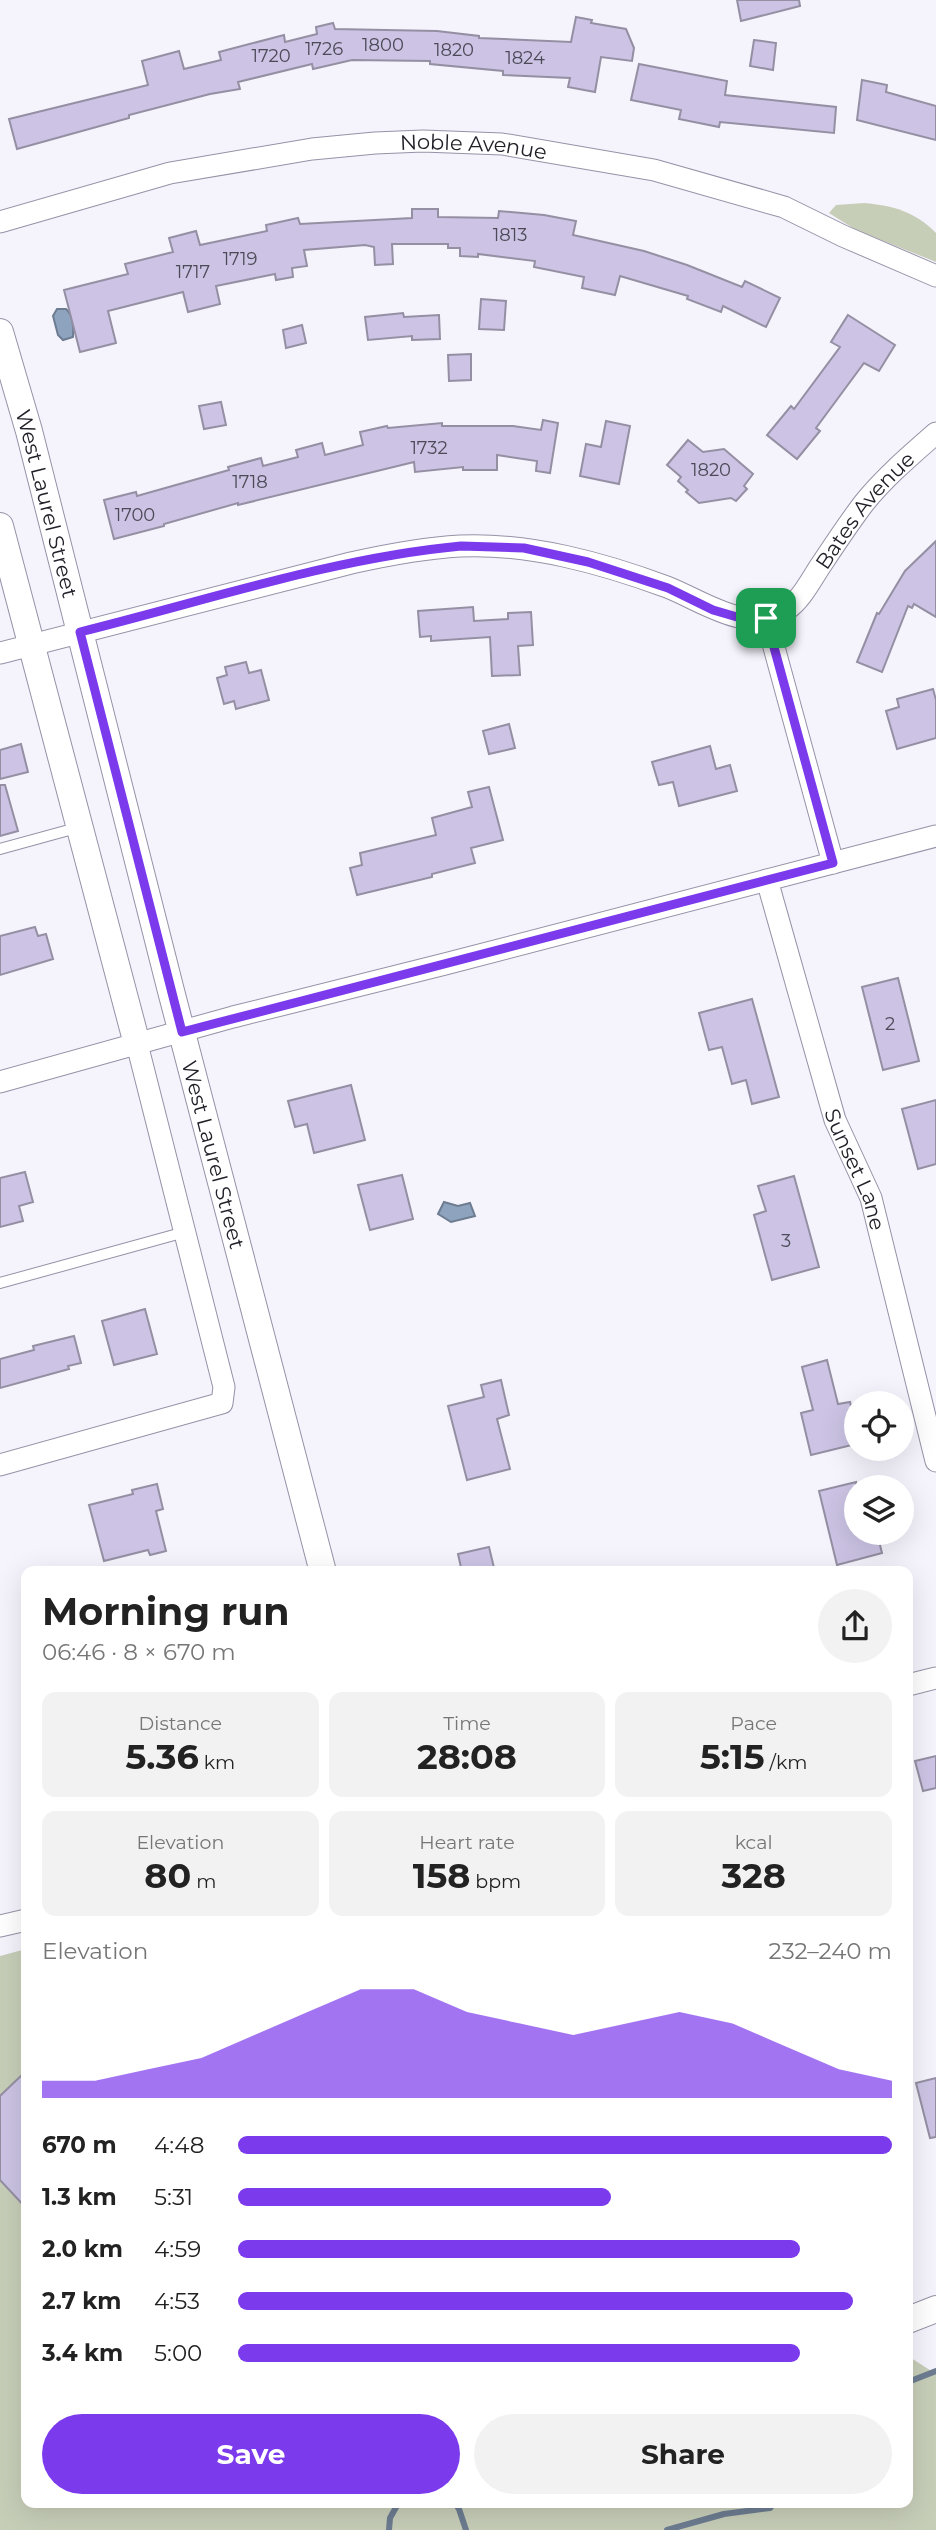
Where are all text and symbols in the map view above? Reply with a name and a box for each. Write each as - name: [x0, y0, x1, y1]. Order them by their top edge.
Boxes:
- house number: 1800: [362, 34, 404, 56]
- house number: 1726: [305, 38, 343, 60]
- house number: 1820: [434, 39, 474, 61]
- house number: 1720: [251, 45, 291, 67]
- house number: 1824: [505, 47, 545, 69]
- street label: Noble Avenue: [399, 128, 549, 164]
- house number: 1813: [493, 224, 527, 246]
- house number: 1719: [223, 248, 257, 270]
- house number: 1717: [176, 261, 210, 283]
- street label: West Laurel Street: [11, 406, 83, 600]
- house number: 1732: [410, 437, 448, 459]
- street label: Bates Avenue: [810, 446, 919, 573]
- house number: 1820: [691, 459, 731, 481]
- house number: 1718: [232, 471, 268, 493]
- house number: 1700: [115, 504, 155, 526]
- pin: [736, 588, 796, 648]
- icon: arrive: [747, 599, 785, 637]
- house number: 2: [885, 1013, 895, 1035]
- street label: West Laurel Street: [177, 1058, 250, 1251]
- street label: Sunset Lane: [820, 1106, 891, 1233]
- house number: 3: [781, 1230, 791, 1252]
- map controls: [844, 1391, 914, 1545]
- button: locate: [844, 1391, 914, 1461]
- button: layers: [844, 1475, 914, 1545]
- text: Morning run: [42, 1588, 290, 1635]
- button: share: [818, 1589, 892, 1663]
- text: 06:46 · 8 × 670 m: [42, 1638, 236, 1666]
- text: Distance: [139, 1712, 222, 1735]
- text: Time: [443, 1712, 491, 1735]
- text: Pace: [730, 1712, 777, 1735]
- text: 5.36: [125, 1735, 199, 1778]
- text: 28:08: [417, 1735, 517, 1778]
- text: 5:15: [700, 1735, 765, 1778]
- text: km: [199, 1751, 235, 1774]
- text: /km: [765, 1751, 807, 1774]
- text: Elevation: [136, 1831, 224, 1854]
- text: Heart rate: [419, 1831, 515, 1854]
- text: kcal: [735, 1831, 773, 1854]
- text: 80: [144, 1854, 191, 1897]
- text: 158: [413, 1854, 470, 1897]
- text: 328: [722, 1854, 786, 1897]
- text: m: [191, 1870, 216, 1893]
- text: bpm: [470, 1870, 521, 1893]
- text: Elevation: [42, 1937, 148, 1965]
- text: 232–240 m: [769, 1937, 892, 1965]
- text: 670 m: [42, 2131, 117, 2159]
- text: 4:48: [154, 2131, 204, 2159]
- text: 1.3 km: [42, 2183, 117, 2211]
- text: 5:31: [154, 2183, 193, 2211]
- text: 2.0 km: [42, 2235, 123, 2263]
- text: 4:59: [154, 2235, 201, 2263]
- text: 2.7 km: [42, 2287, 121, 2315]
- text: 4:53: [154, 2287, 200, 2315]
- text: 3.4 km: [42, 2339, 123, 2367]
- text: 5:00: [154, 2339, 202, 2367]
- button: Save: [42, 2414, 460, 2494]
- button: Share: [474, 2414, 892, 2494]

